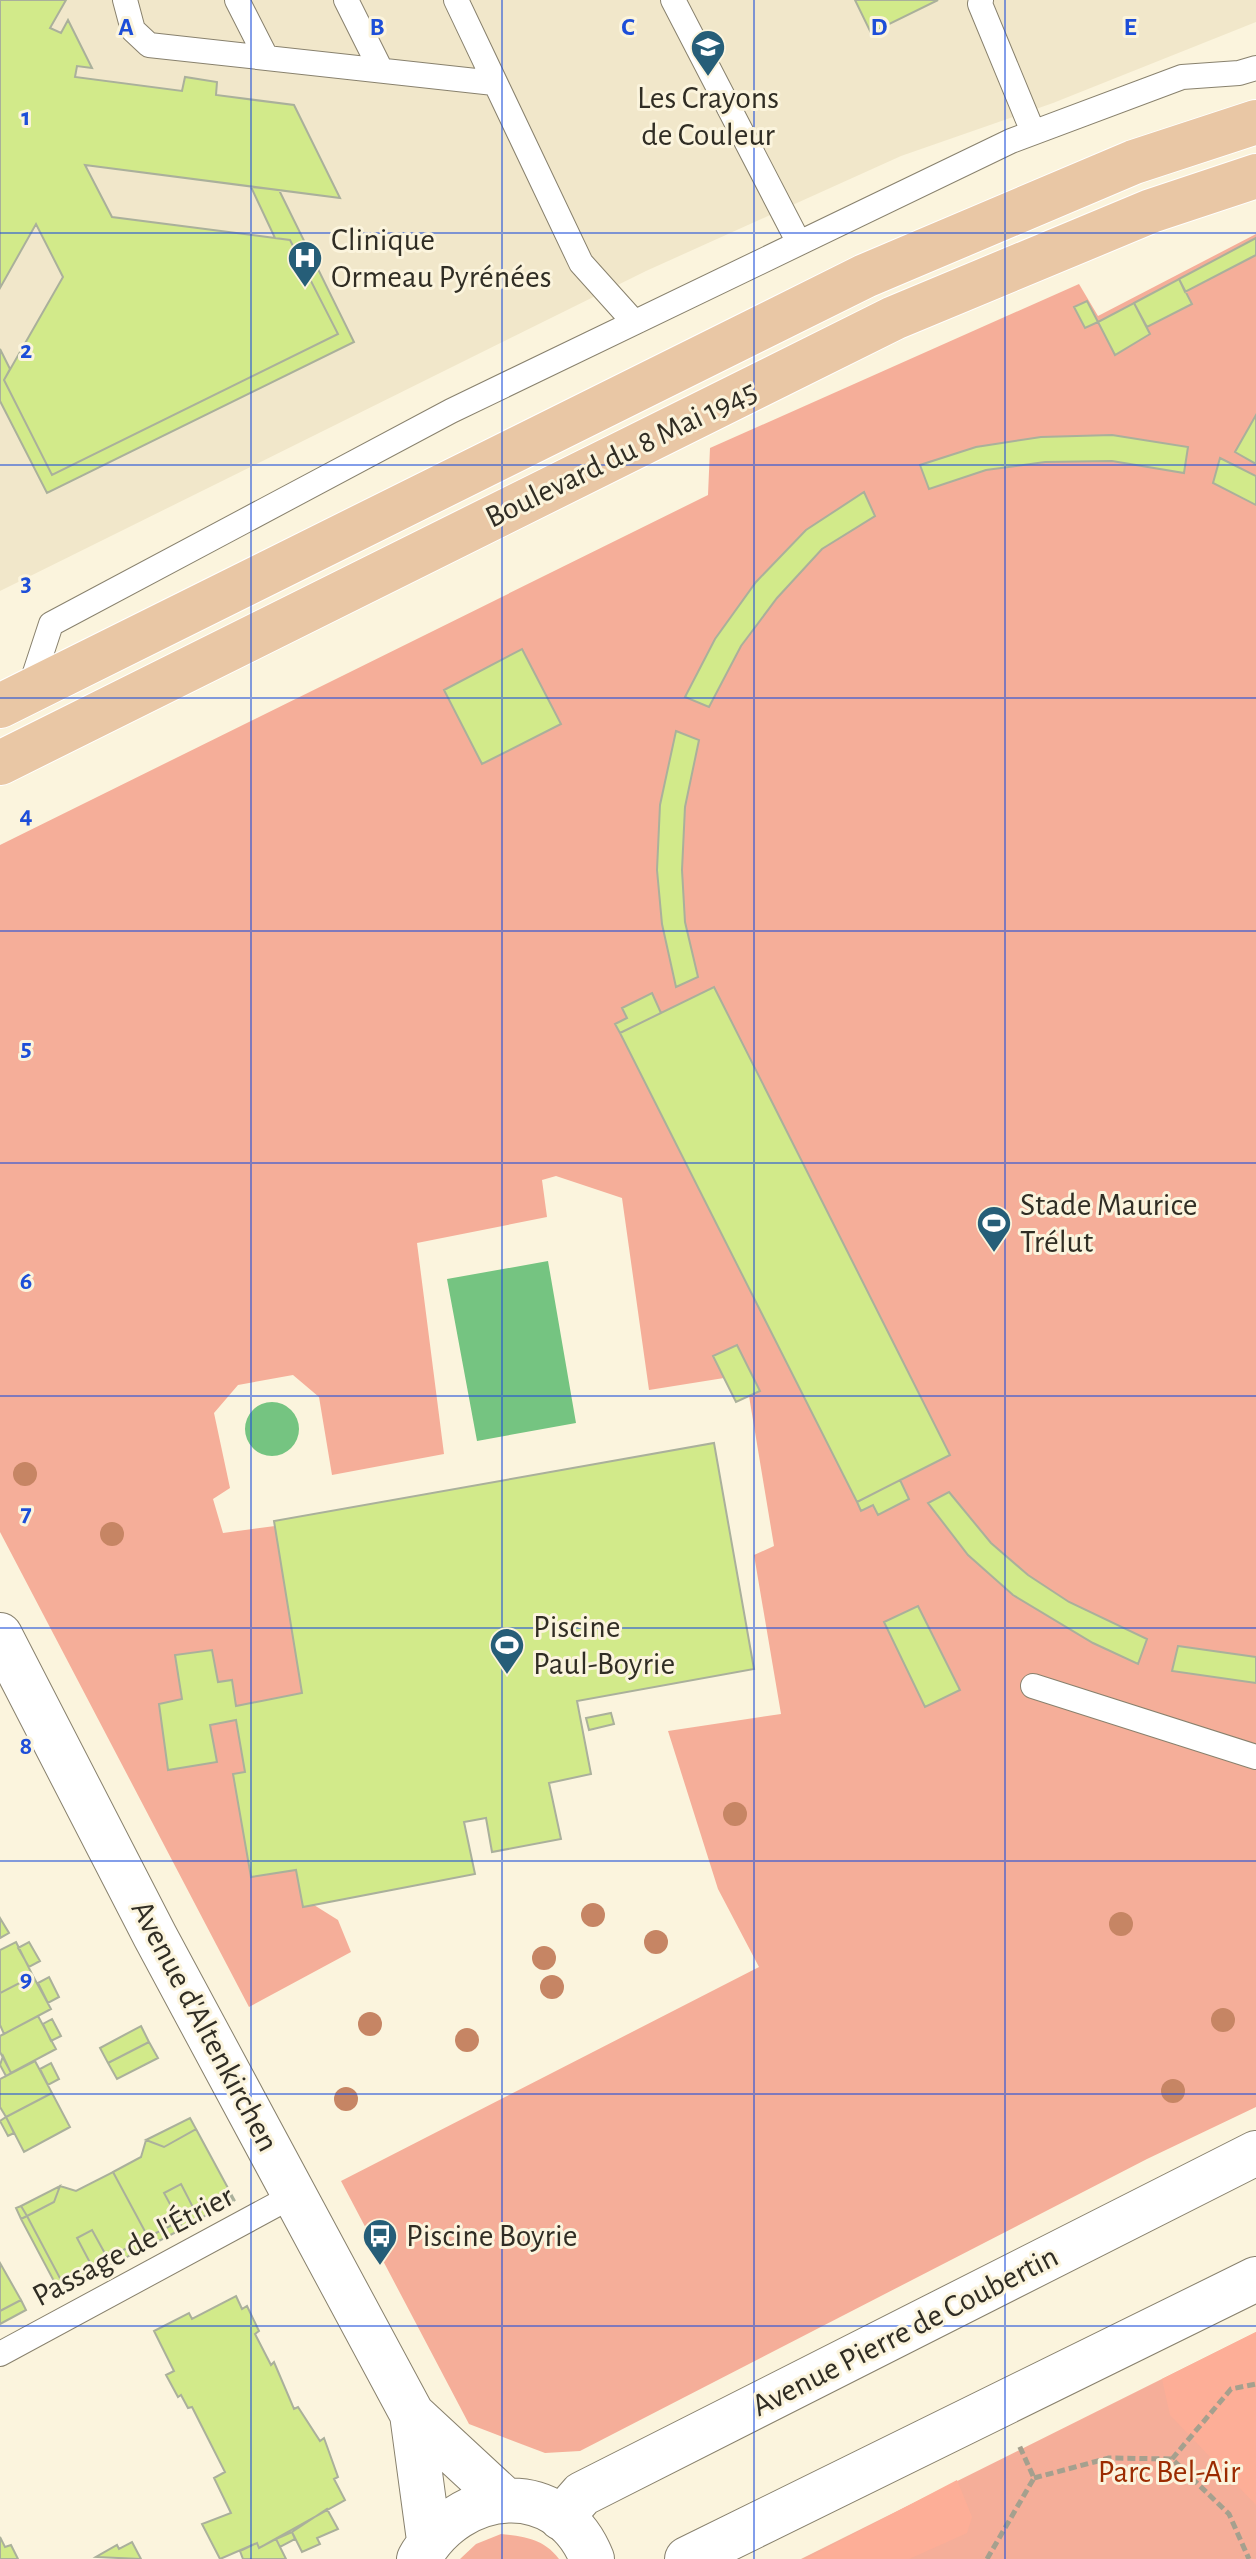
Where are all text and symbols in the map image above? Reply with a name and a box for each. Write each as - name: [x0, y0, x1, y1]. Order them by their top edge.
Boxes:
- text: A: [118, 14, 134, 40]
- text: B: [369, 14, 385, 40]
- text: C: [621, 14, 635, 40]
- text: D: [870, 14, 888, 40]
- text: E: [1123, 14, 1137, 40]
- school or university icon: Les Crayons de Couleur: [689, 28, 727, 78]
- place label: Les Crayons de Couleur: [637, 82, 779, 151]
- text: 1: [21, 104, 31, 130]
- place label: Clinique Ormeau Pyrénées: [331, 224, 552, 293]
- hospital icon: Clinique Ormeau Pyrénées: [286, 239, 324, 289]
- text: 2: [20, 337, 32, 363]
- street label: Boulevard du 8 Mai 1945: [480, 374, 762, 534]
- text: 3: [20, 570, 32, 596]
- text: 4: [19, 802, 33, 828]
- text: 5: [20, 1035, 32, 1061]
- place label: Stade Maurice Trélut: [1020, 1189, 1198, 1258]
- sports icon: Stade Maurice Trélut: [975, 1204, 1013, 1254]
- text: 6: [20, 1268, 32, 1294]
- text: 7: [20, 1500, 32, 1526]
- place label: Piscine Paul-Boyrie: [533, 1611, 675, 1680]
- sports icon: Piscine Paul-Boyrie: [488, 1626, 526, 1676]
- text: 8: [20, 1733, 32, 1759]
- street label: Avenue d'Altenkirchen: [125, 1895, 285, 2157]
- text: 9: [20, 1966, 32, 1992]
- street label: Passage de l'Étrier: [26, 2177, 239, 2312]
- bus stop icon: Piscine Boyrie: [361, 2217, 399, 2267]
- place label: Piscine Boyrie: [406, 2220, 577, 2252]
- street label: Avenue Pierre de Coubertin: [747, 2240, 1063, 2422]
- park label: Parc Bel-Air: [1098, 2456, 1241, 2488]

